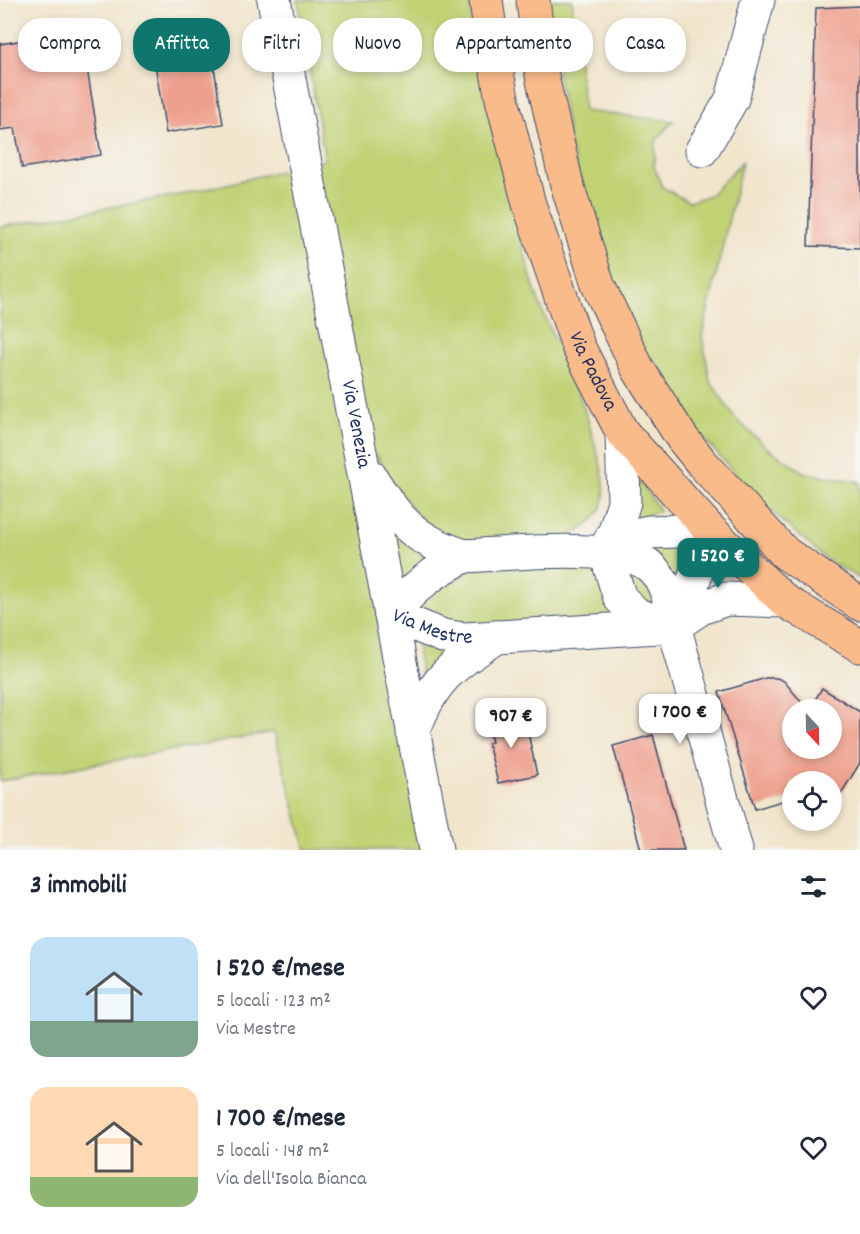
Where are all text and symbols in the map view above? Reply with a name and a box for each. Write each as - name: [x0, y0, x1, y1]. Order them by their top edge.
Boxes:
- chip: Compra: [18, 18, 121, 72]
- chip: Affitta: [133, 18, 230, 72]
- chip: Filtri: [242, 18, 321, 72]
- chip: Nuovo: [333, 18, 422, 72]
- chip: Appartamento: [434, 18, 593, 72]
- chip: Casa: [605, 18, 686, 72]
- street label: Via Padova: [559, 328, 625, 418]
- street label: Via Venezia: [332, 378, 378, 472]
- pin: 1 520 €: [663, 538, 773, 589]
- text: 1 520 €: [691, 543, 745, 571]
- street label: Via Mestre: [387, 602, 474, 654]
- pin: 1 700 €: [625, 694, 735, 745]
- pin: 907 €: [469, 698, 553, 749]
- text: 1 700 €: [653, 699, 707, 727]
- north arrow: [782, 699, 842, 759]
- map controls: [782, 699, 842, 831]
- text: 907 €: [489, 703, 533, 731]
- button: locate: [782, 771, 842, 831]
- text: 3 immobili: [30, 868, 127, 905]
- icon: filters: [797, 870, 830, 903]
- text: 1 520 €/mese: [216, 951, 345, 988]
- icon: home: [78, 961, 150, 1033]
- icon: heart: [797, 981, 830, 1014]
- text: 5 locali · 123 m²: [216, 988, 331, 1016]
- text: Via Mestre: [216, 1016, 296, 1044]
- text: 1 700 €/mese: [216, 1101, 346, 1138]
- icon: home: [78, 1111, 150, 1183]
- icon: heart: [797, 1131, 830, 1164]
- text: 5 locali · 148 m²: [216, 1138, 329, 1166]
- text: Via dell'Isola Bianca: [216, 1166, 366, 1194]

